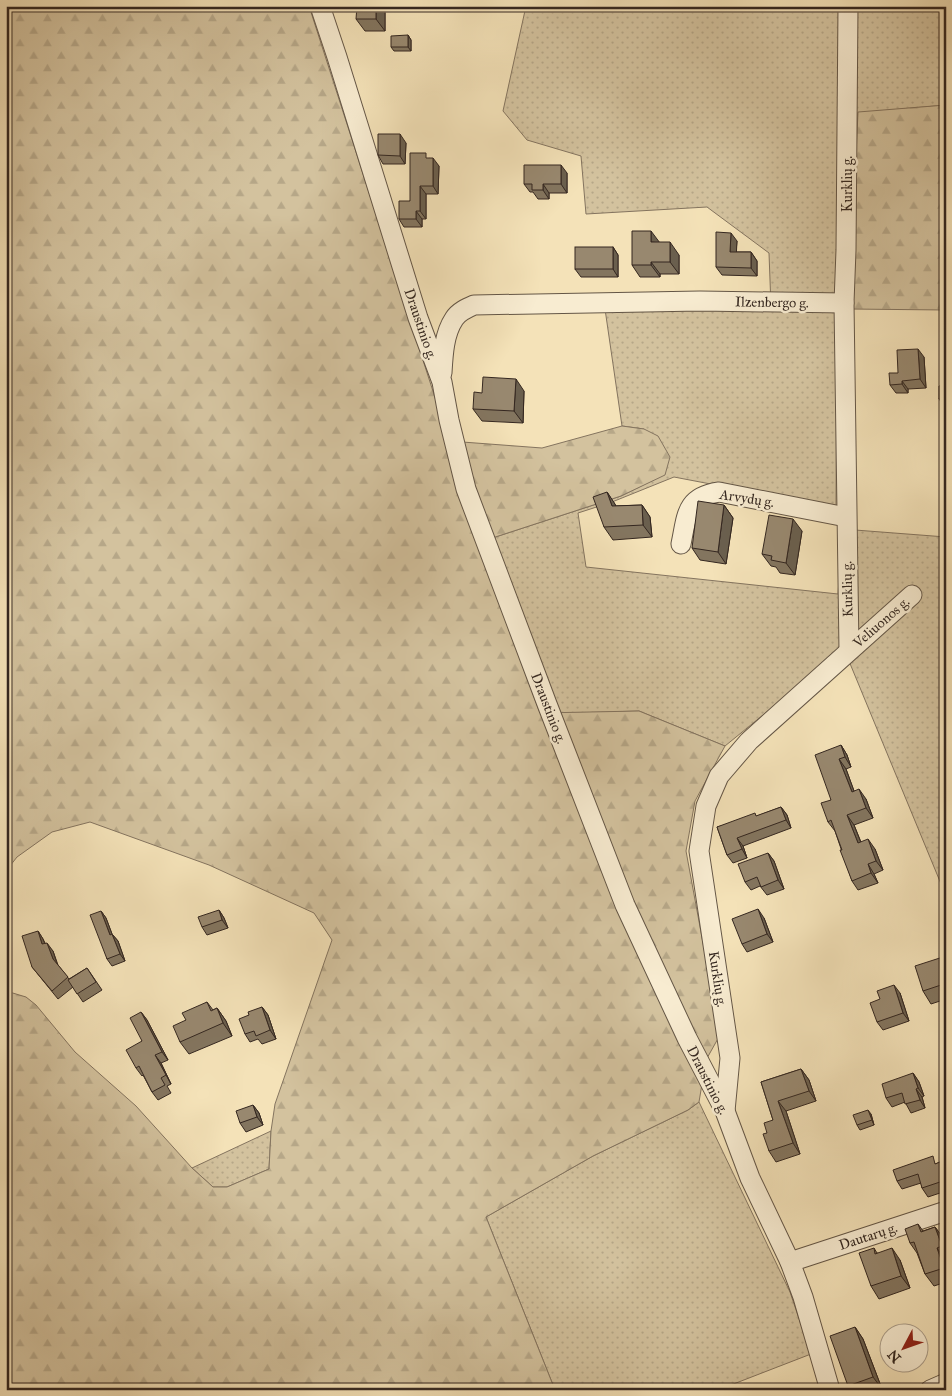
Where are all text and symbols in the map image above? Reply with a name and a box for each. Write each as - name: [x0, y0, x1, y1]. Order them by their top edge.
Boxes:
- street label: Kurklių g.: [839, 156, 856, 212]
- street label: Draustinio g.: [400, 286, 441, 362]
- street label: Ilzenbergo g.: [735, 293, 809, 312]
- street label: Arvydų g.: [717, 486, 775, 511]
- street label: Kurklių g.: [839, 561, 856, 617]
- street label: Veliuonos g.: [849, 593, 913, 652]
- street label: Draustinio g.: [527, 670, 570, 746]
- street label: Kurklių g.: [705, 950, 730, 1008]
- street label: Draustinio g.: [683, 1043, 732, 1117]
- street label: Dautarų g.: [837, 1219, 900, 1254]
- north arrow: [880, 1324, 930, 1374]
- text: N: [884, 1346, 905, 1366]

